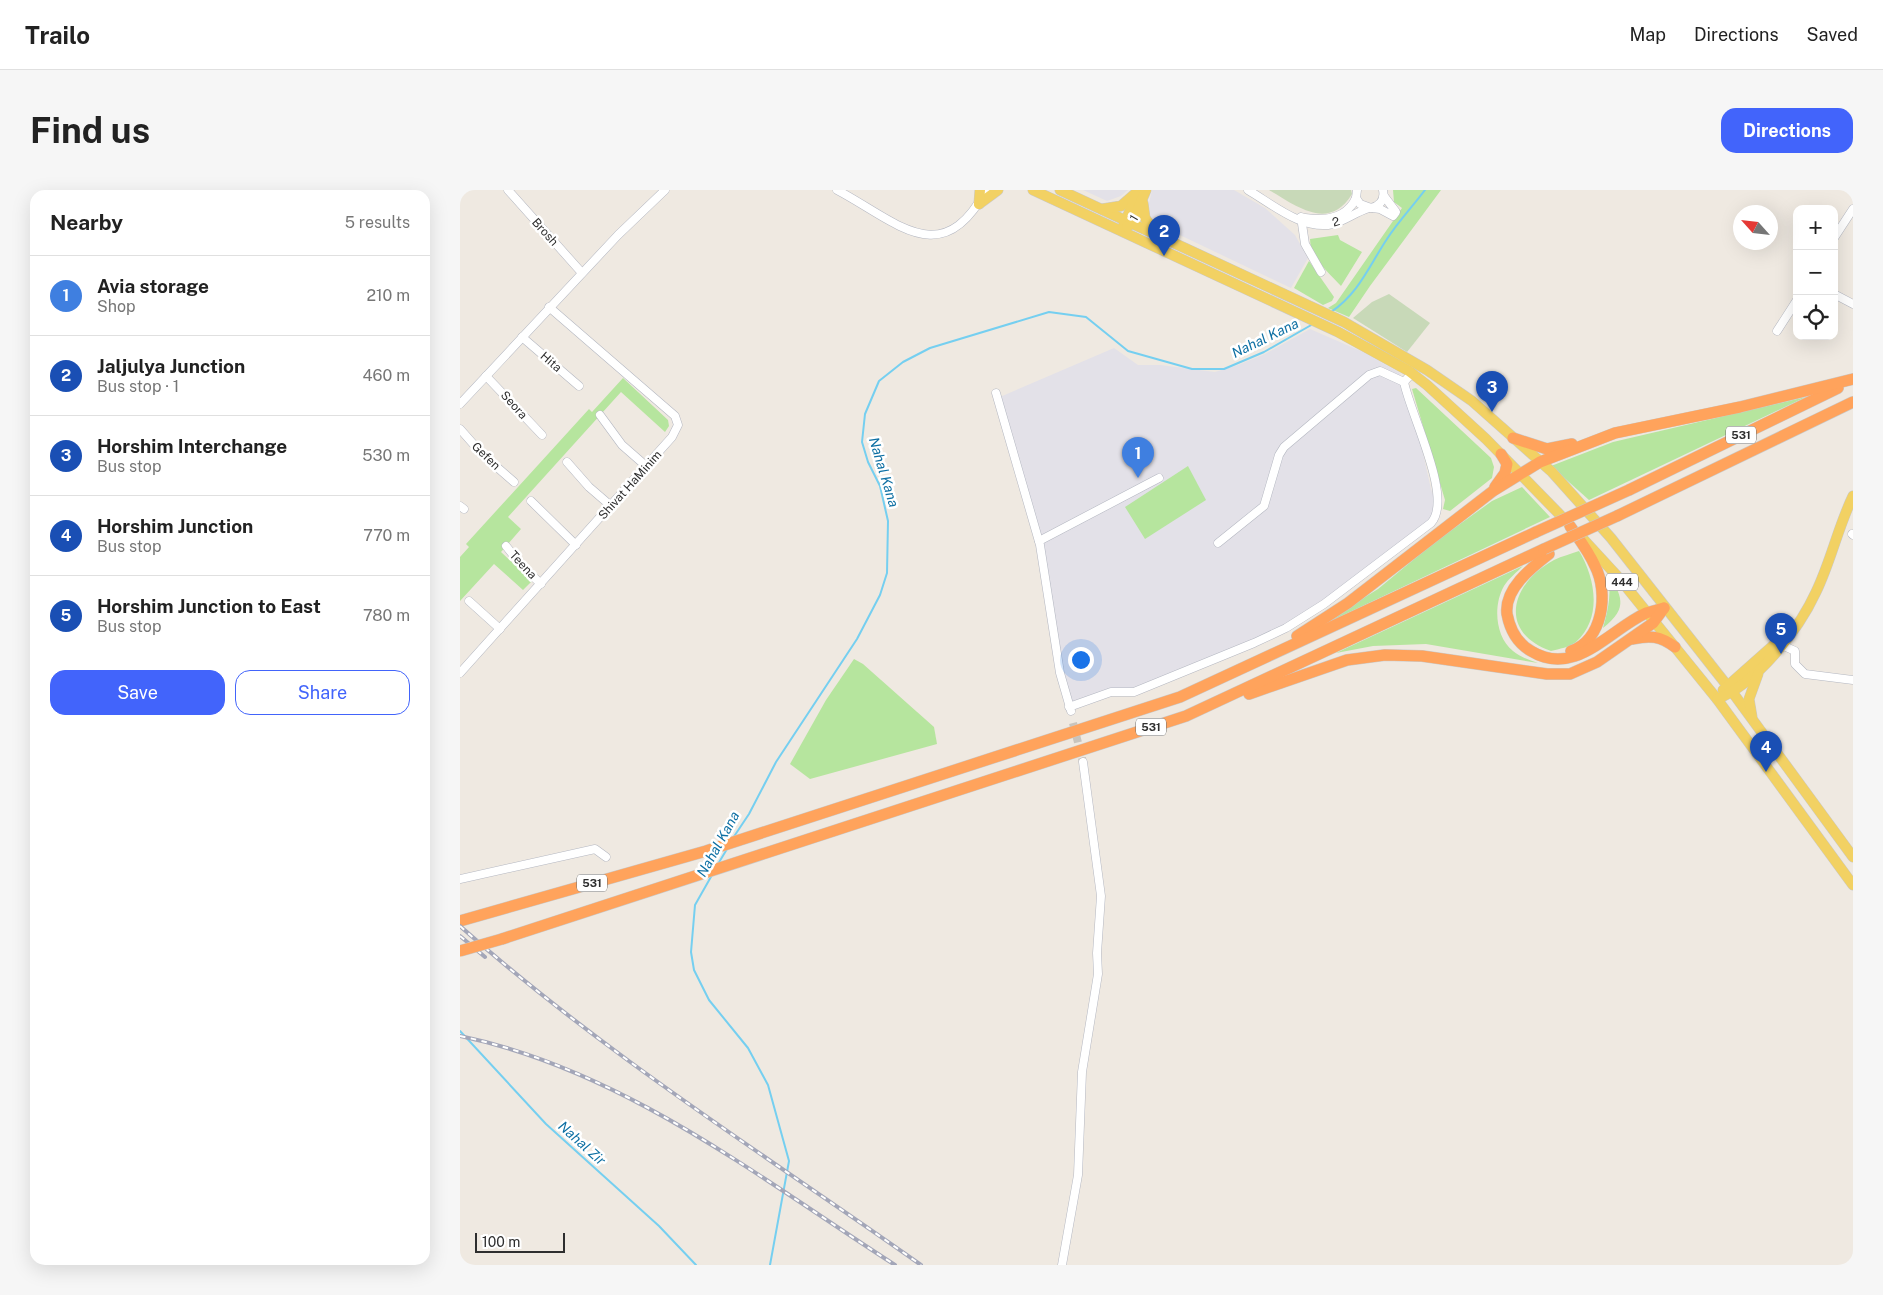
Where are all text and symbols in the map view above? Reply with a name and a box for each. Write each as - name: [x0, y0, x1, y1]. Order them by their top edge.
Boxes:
- text: Trailo: [25, 21, 90, 49]
- text: Map: [1629, 24, 1666, 45]
- text: Directions: [1694, 24, 1779, 45]
- text: Saved: [1807, 24, 1858, 45]
- button: Directions: [1721, 108, 1853, 153]
- text: Find us: [30, 110, 150, 151]
- north arrow: [1733, 205, 1778, 250]
- map controls: [1793, 205, 1838, 340]
- button: +: [1793, 205, 1838, 250]
- text: Nearby: [50, 210, 123, 235]
- street label: 1: [1127, 212, 1141, 224]
- text: 5 results: [345, 213, 410, 232]
- street label: 2: [1331, 214, 1341, 230]
- street label: Brosh: [529, 215, 561, 249]
- pin: 2: [1148, 215, 1180, 256]
- button: −: [1793, 250, 1838, 295]
- text: Avia storage: [97, 275, 209, 297]
- text: 1: [63, 286, 69, 305]
- text: 210 m: [366, 286, 410, 305]
- button: locate: [1793, 295, 1838, 340]
- text: Shop: [97, 297, 136, 316]
- water label: Nahal Kana: [1229, 315, 1301, 361]
- street label: Hita: [538, 349, 564, 375]
- text: Jaljulya Junction: [97, 355, 245, 377]
- text: 2: [61, 366, 71, 385]
- text: 460 m: [363, 366, 410, 385]
- pin: 3: [1476, 371, 1508, 412]
- text: Bus stop · 1: [97, 377, 179, 396]
- street label: Seora: [498, 388, 530, 422]
- road number: 531: [1726, 426, 1756, 444]
- text: Horshim Interchange: [97, 435, 287, 457]
- water label: Nahal Kana: [866, 435, 902, 509]
- pin: 1: [1122, 437, 1154, 478]
- street label: Gefen: [469, 439, 503, 473]
- text: 3: [61, 446, 71, 465]
- text: 530 m: [362, 446, 410, 465]
- street label: Shivat HaMinim: [595, 448, 665, 522]
- text: Bus stop: [97, 457, 161, 476]
- text: Horshim Junction: [97, 515, 253, 537]
- text: 4: [61, 526, 71, 545]
- text: 770 m: [363, 526, 410, 545]
- text: Bus stop: [97, 537, 161, 556]
- street label: Teena: [506, 548, 540, 582]
- road number: 444: [1606, 574, 1638, 591]
- text: Horshim Junction to East: [97, 595, 321, 617]
- text: 5: [61, 606, 71, 625]
- text: 780 m: [363, 606, 410, 625]
- pin: 5: [1765, 613, 1797, 654]
- text: Bus stop: [97, 617, 161, 636]
- your location: [1068, 647, 1094, 673]
- button: Save: [50, 670, 225, 715]
- button: Share: [235, 670, 410, 715]
- road number: 531: [1136, 718, 1166, 736]
- pin: 4: [1750, 731, 1782, 772]
- water label: Nahal Kana: [693, 809, 743, 879]
- road number: 531: [577, 874, 607, 891]
- water label: Nahal Zir: [555, 1118, 609, 1169]
- scale bar: [475, 1230, 565, 1253]
- text: 100 m: [482, 1234, 520, 1250]

